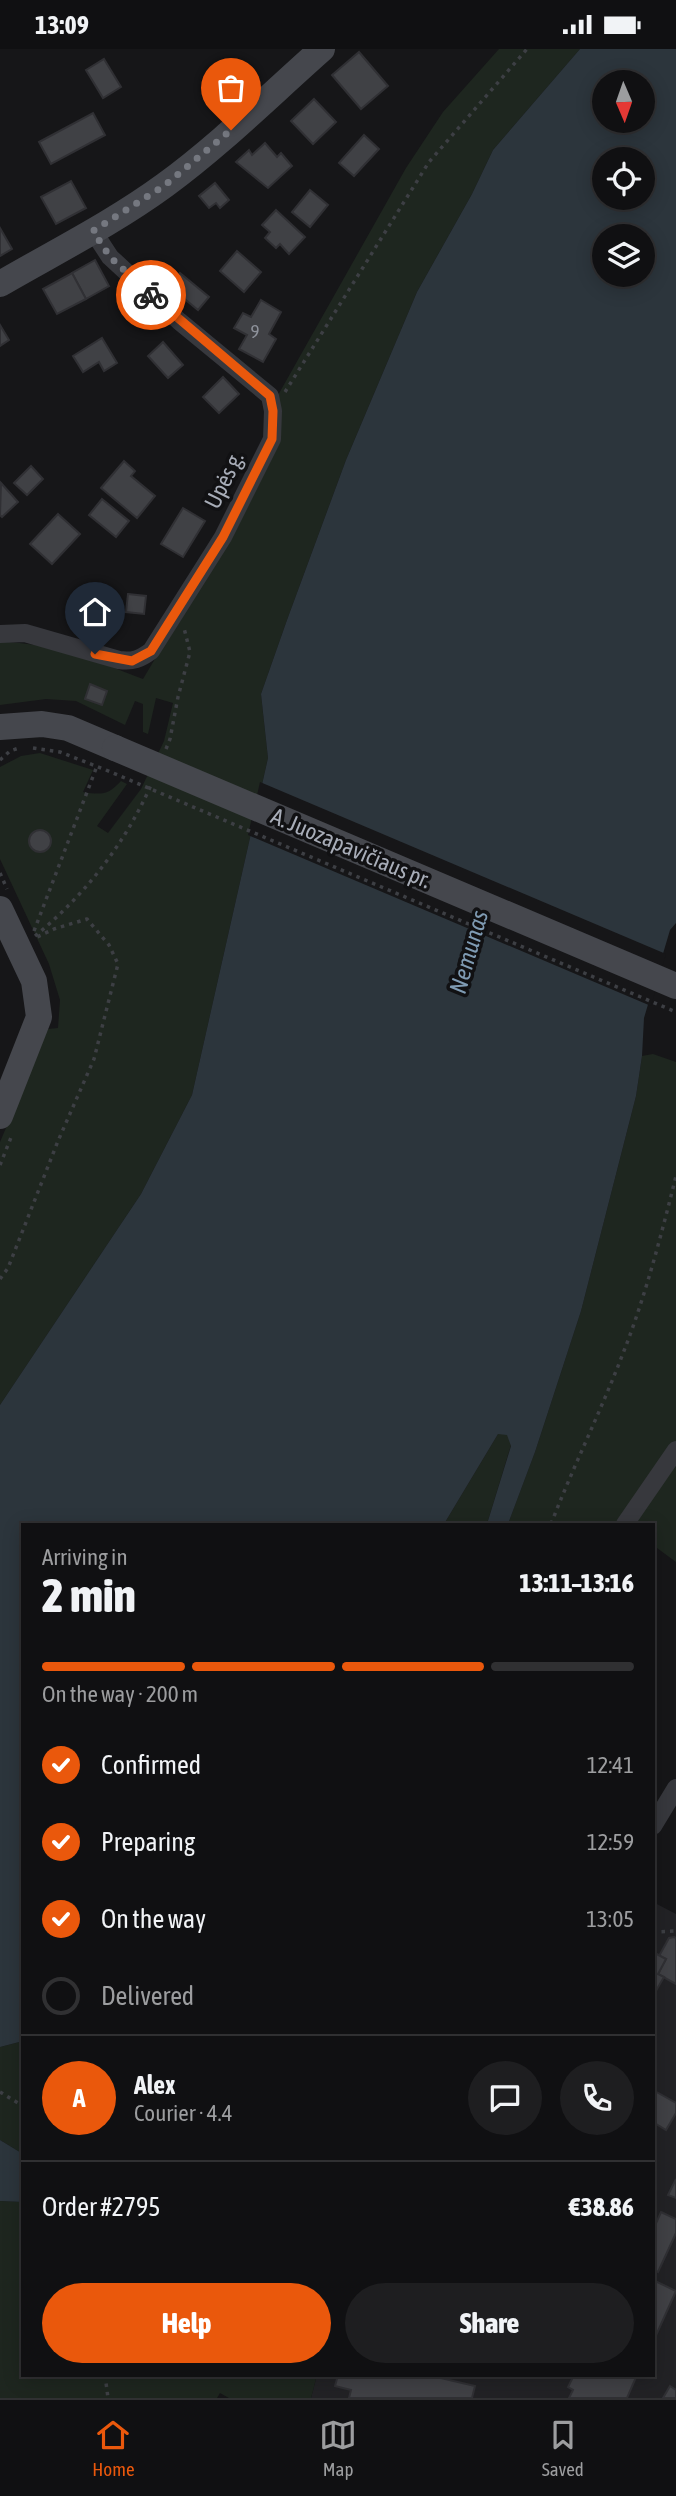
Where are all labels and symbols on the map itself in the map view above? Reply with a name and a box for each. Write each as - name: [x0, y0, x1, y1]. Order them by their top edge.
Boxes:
- pin: [201, 58, 261, 130]
- north arrow: [592, 70, 654, 133]
- courier: [116, 260, 186, 330]
- house number: 9: [251, 320, 260, 342]
- street label: Upės g.: [199, 447, 249, 513]
- pin: [65, 582, 125, 654]
- street label: A. Juozapavičiaus pr.: [267, 803, 435, 893]
- water label: Nemunas: [444, 907, 493, 997]

